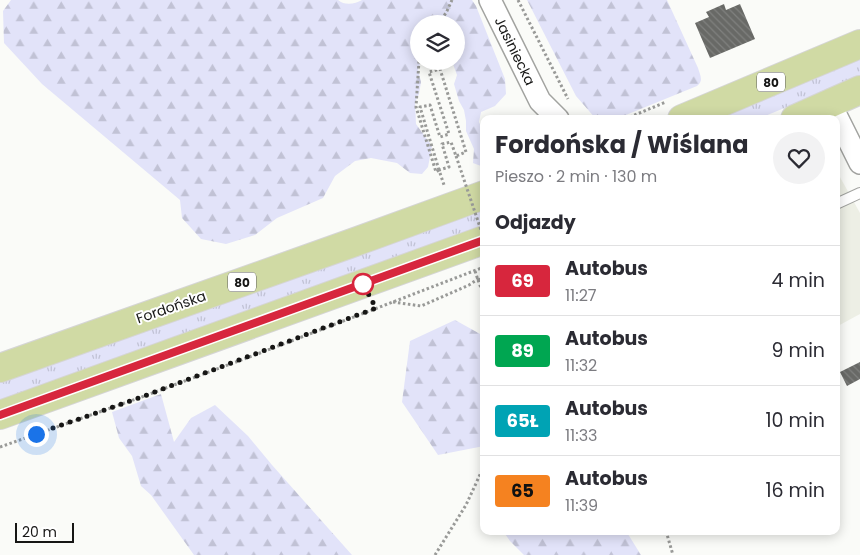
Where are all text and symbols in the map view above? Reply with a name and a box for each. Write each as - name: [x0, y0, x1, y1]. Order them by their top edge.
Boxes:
- street label: Jasiniecka: [490, 13, 540, 89]
- map controls: [410, 15, 465, 70]
- button: layers: [410, 15, 465, 70]
- road number: 80: [757, 72, 785, 91]
- text: Fordońska / Wiślana: [495, 128, 749, 161]
- button: heart: [773, 132, 825, 184]
- text: Pieszo · 2 min · 130 m: [495, 165, 657, 188]
- text: Odjazdy: [495, 209, 576, 236]
- text: Autobus: [565, 255, 648, 282]
- text: 4 min: [772, 267, 825, 294]
- text: 69: [511, 268, 534, 293]
- road number: 80: [228, 272, 256, 292]
- unlabelled marker: [352, 273, 374, 295]
- text: 11:27: [565, 284, 597, 307]
- street label: Fordońska: [133, 286, 209, 328]
- text: Autobus: [565, 325, 648, 352]
- text: 9 min: [772, 337, 825, 364]
- text: 89: [511, 338, 534, 363]
- text: 11:32: [565, 354, 597, 377]
- text: Autobus: [565, 395, 648, 422]
- text: 10 min: [766, 407, 825, 434]
- text: 65Ł: [507, 408, 538, 433]
- your location: [24, 422, 49, 447]
- text: 11:33: [565, 424, 598, 447]
- text: Autobus: [565, 465, 648, 492]
- text: 16 min: [765, 477, 825, 504]
- text: 65: [511, 478, 534, 503]
- text: 11:39: [565, 494, 598, 517]
- scale bar: [15, 520, 74, 543]
- text: 20 m: [22, 522, 57, 542]

